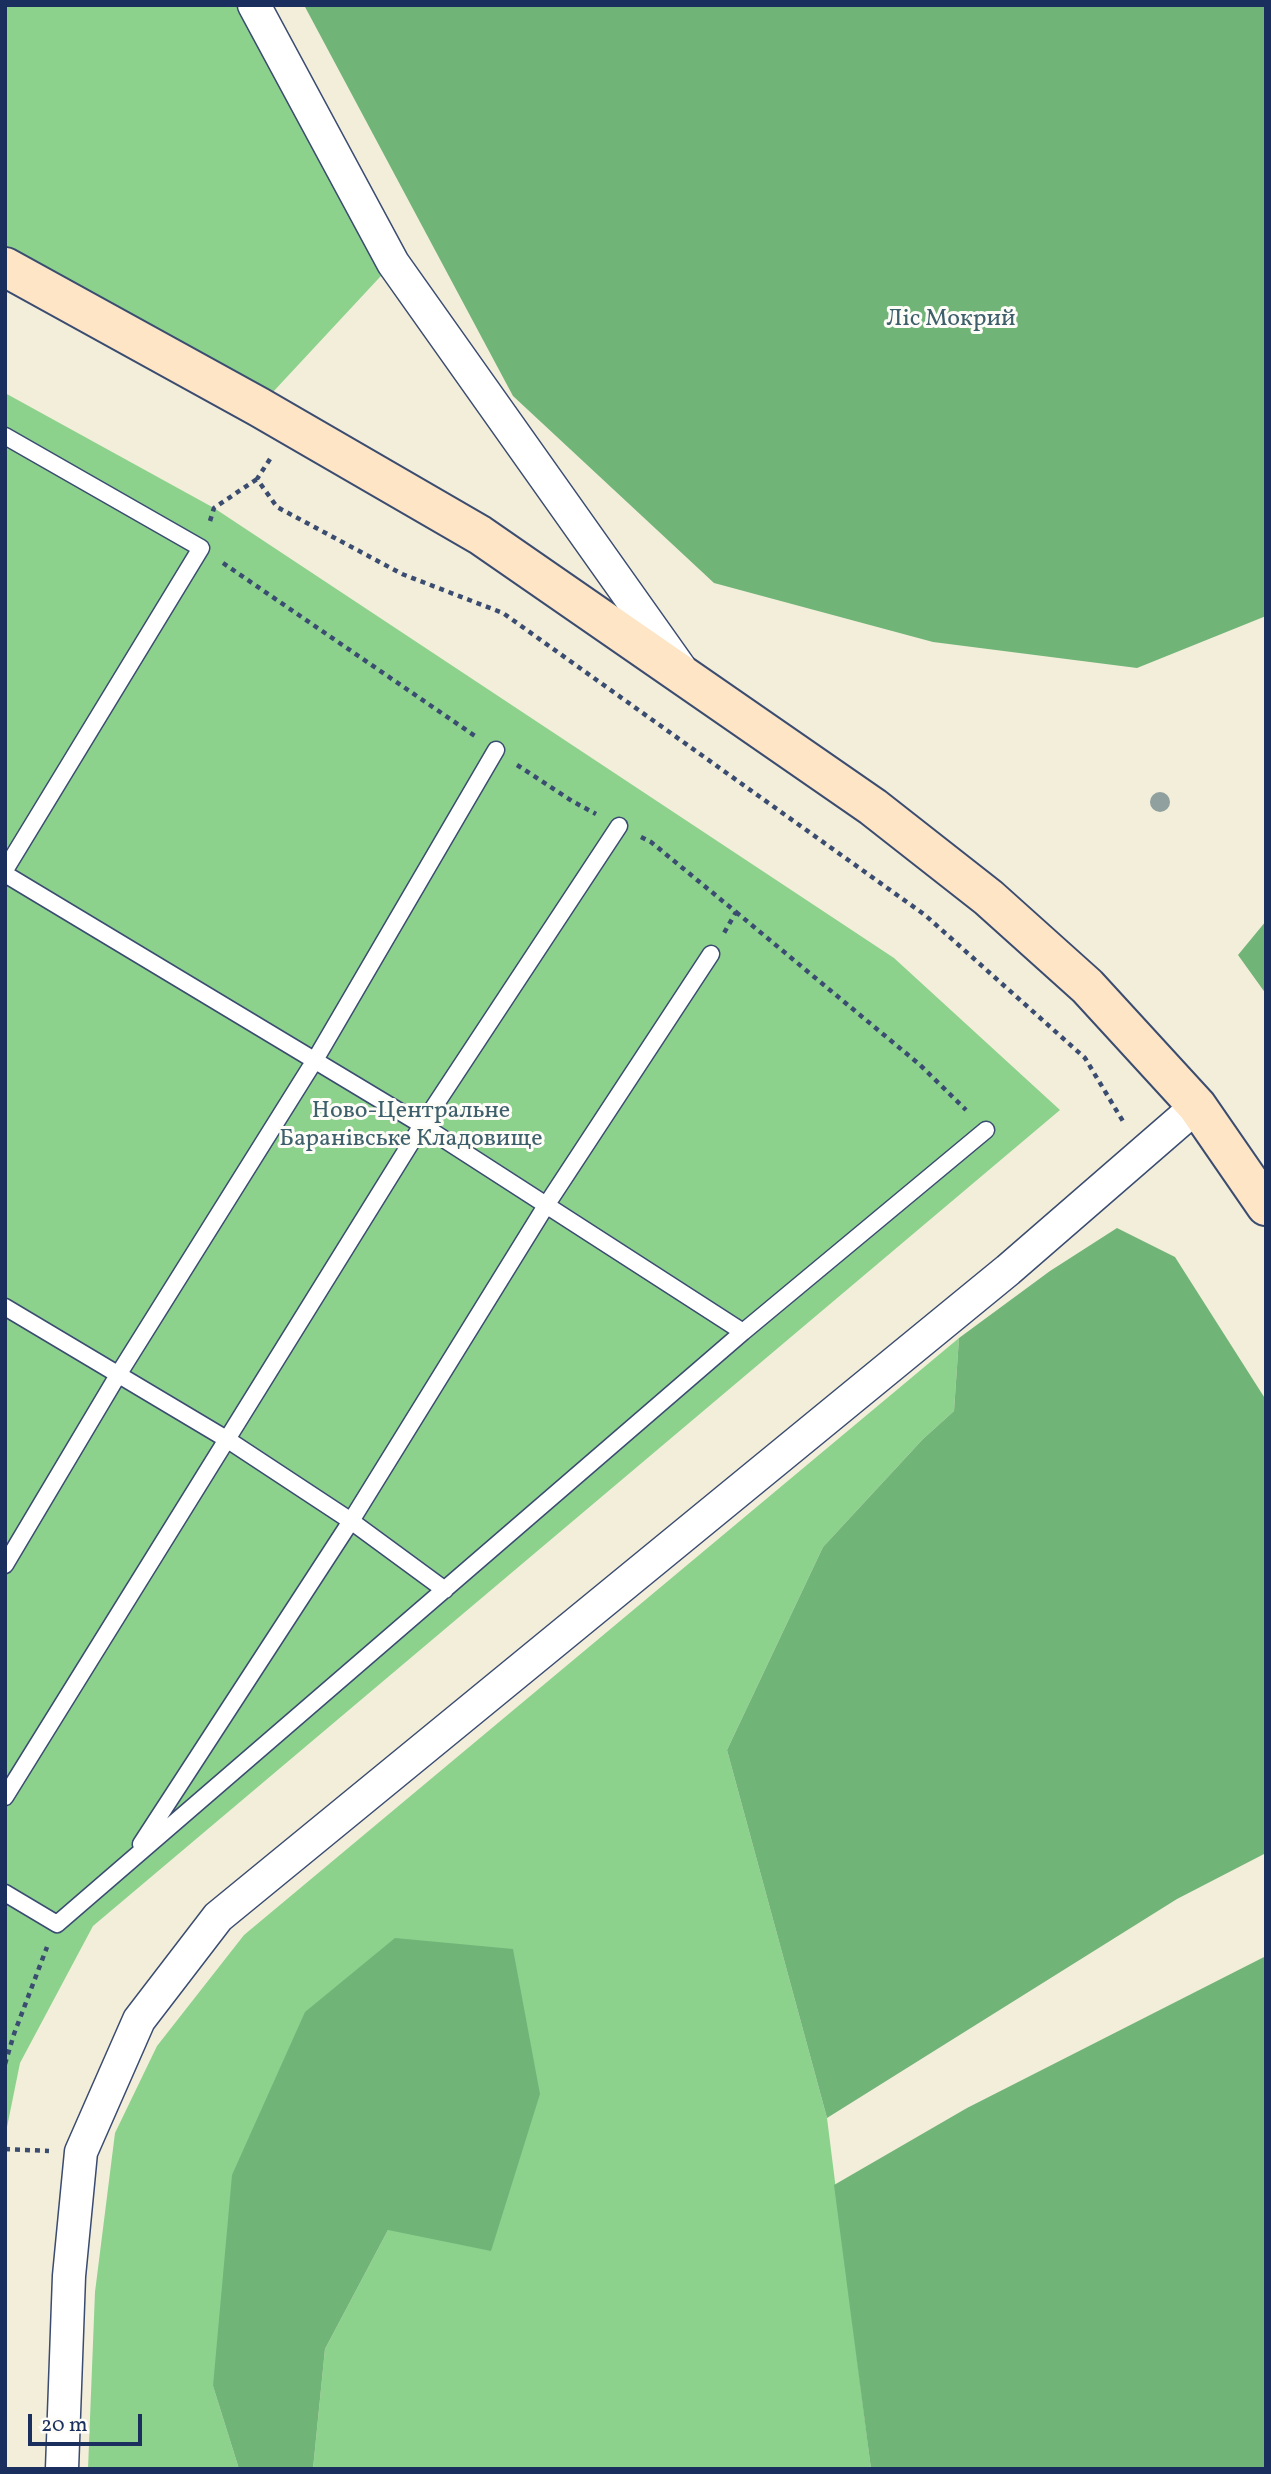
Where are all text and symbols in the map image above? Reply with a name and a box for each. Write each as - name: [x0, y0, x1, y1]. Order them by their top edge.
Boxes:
- park label: Ліс Мокрий: [886, 307, 1016, 335]
- park label: Ново-Центральне Баранівське Кладовище: [279, 1099, 543, 1155]
- scale bar: [32, 2400, 145, 2444]
- text: 20 m: [41, 2411, 87, 2440]

